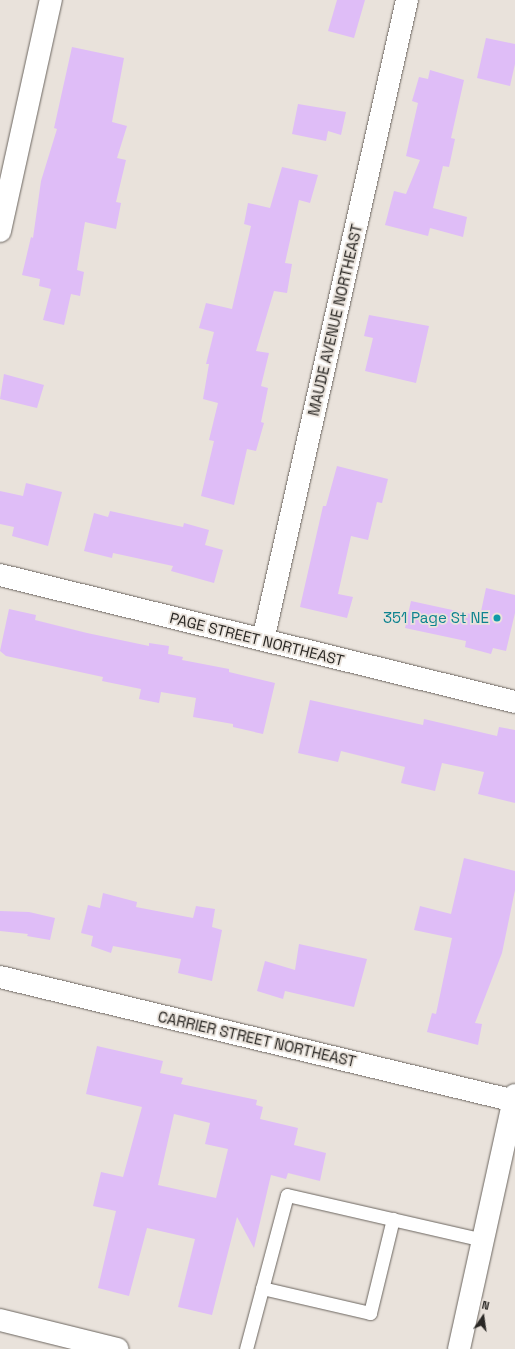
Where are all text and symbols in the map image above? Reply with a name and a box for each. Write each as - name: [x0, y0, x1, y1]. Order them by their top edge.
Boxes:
- street label: MAUDE AVENUE NORTHEAST: [304, 222, 366, 418]
- street label: PAGE STREET NORTHEAST: [168, 609, 346, 669]
- place label: 351 Page St NE: [383, 609, 489, 627]
- marker: 351 Page St NE: [492, 613, 502, 623]
- street label: CARRIER STREET NORTHEAST: [156, 1007, 358, 1071]
- north arrow: [463, 1297, 503, 1337]
- text: N: [481, 1298, 491, 1313]

